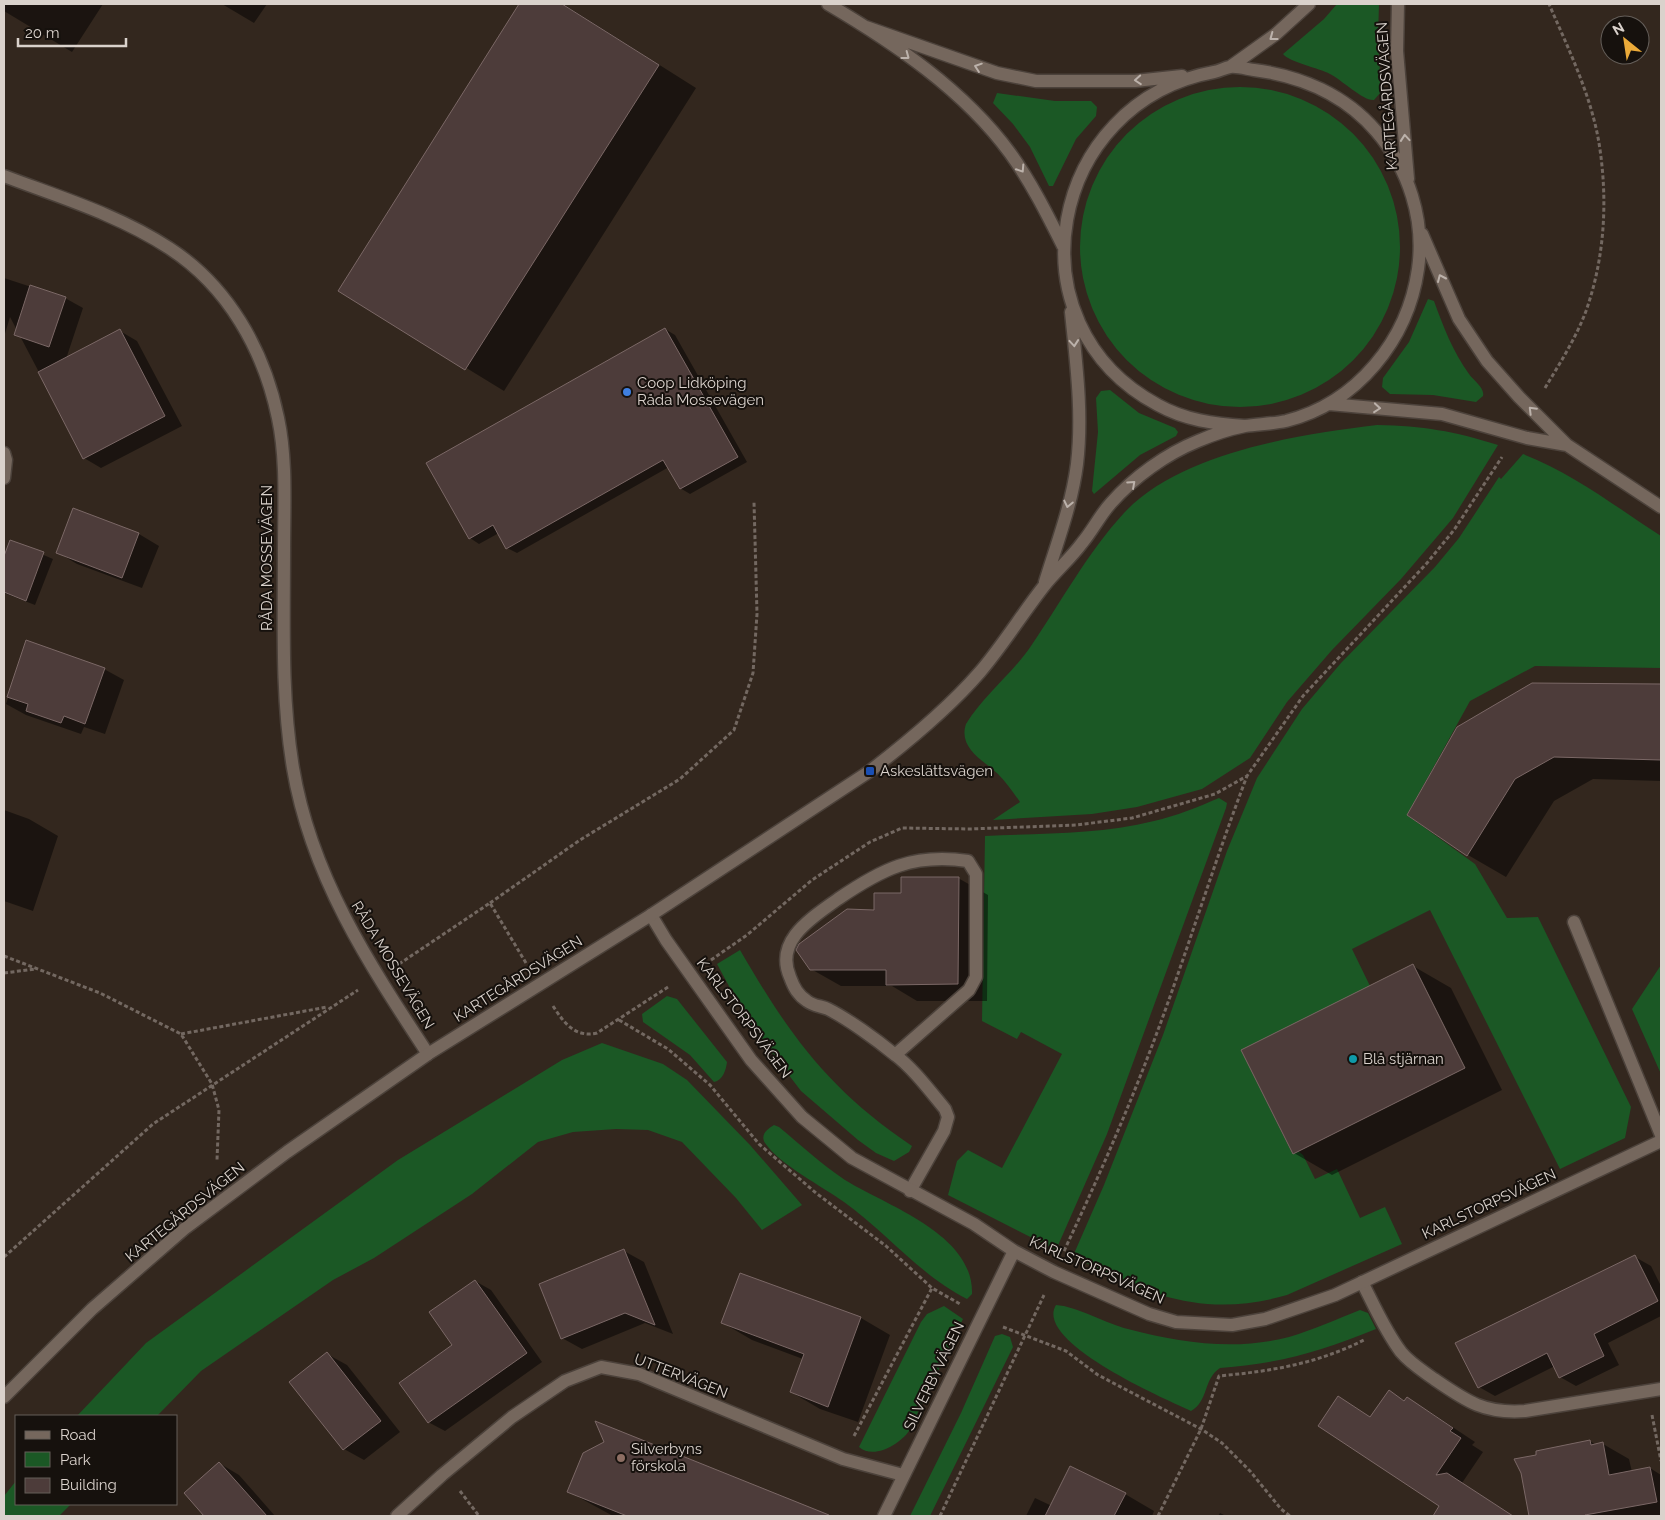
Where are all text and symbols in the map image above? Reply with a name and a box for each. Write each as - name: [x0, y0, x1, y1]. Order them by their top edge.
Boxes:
- scale bar: [18, 15, 125, 47]
- north arrow: [1600, 15, 1650, 65]
- text: N: [1610, 19, 1627, 38]
- street label: KARTEGÅRDSVÄGEN: [1372, 21, 1401, 171]
- text: 20 m: [25, 24, 60, 42]
- one-way arrow: [1270, 31, 1279, 39]
- one-way arrow: [900, 50, 909, 58]
- one-way arrow: [974, 63, 982, 73]
- one-way arrow: [1134, 74, 1142, 85]
- one-way arrow: [1400, 133, 1411, 141]
- one-way arrow: [1014, 164, 1024, 173]
- one-way arrow: [1437, 274, 1448, 283]
- one-way arrow: [1068, 339, 1079, 347]
- place label: Coop Lidköping Råda Mossevägen: [637, 374, 764, 409]
- marker: Coop Lidköping Råda Mossevägen: [621, 386, 633, 398]
- one-way arrow: [1373, 402, 1381, 413]
- one-way arrow: [1529, 407, 1538, 416]
- one-way arrow: [1127, 480, 1136, 489]
- street label: RÅDA MOSSEVÄGEN: [257, 485, 276, 631]
- one-way arrow: [1064, 500, 1074, 509]
- place label: Askeslättsvägen: [880, 762, 993, 780]
- marker: Askeslättsvägen: [864, 765, 876, 777]
- street label: RÅDA MOSSEVÄGEN: [348, 897, 439, 1032]
- street label: KARTEGÅRDSVÄGEN: [450, 931, 586, 1026]
- street label: KARLSTORPSVÄGEN: [693, 954, 796, 1082]
- place label: Blå stjärnan: [1363, 1050, 1444, 1068]
- marker: Blå stjärnan: [1347, 1053, 1359, 1065]
- street label: KARTEGÅRDSVÄGEN: [121, 1158, 248, 1266]
- street label: KARLSTORPSVÄGEN: [1419, 1164, 1559, 1243]
- street label: KARLSTORPSVÄGEN: [1027, 1231, 1168, 1308]
- street label: SILVERBYVÄGEN: [899, 1318, 968, 1433]
- street label: UTTERVÄGEN: [632, 1349, 731, 1402]
- legend: [15, 1415, 178, 1505]
- text: Road: [60, 1426, 96, 1444]
- place label: Silverbyns förskola: [631, 1440, 702, 1475]
- text: Park: [60, 1451, 91, 1469]
- marker: Silverbyns förskola: [615, 1452, 627, 1464]
- text: Building: [60, 1476, 117, 1494]

